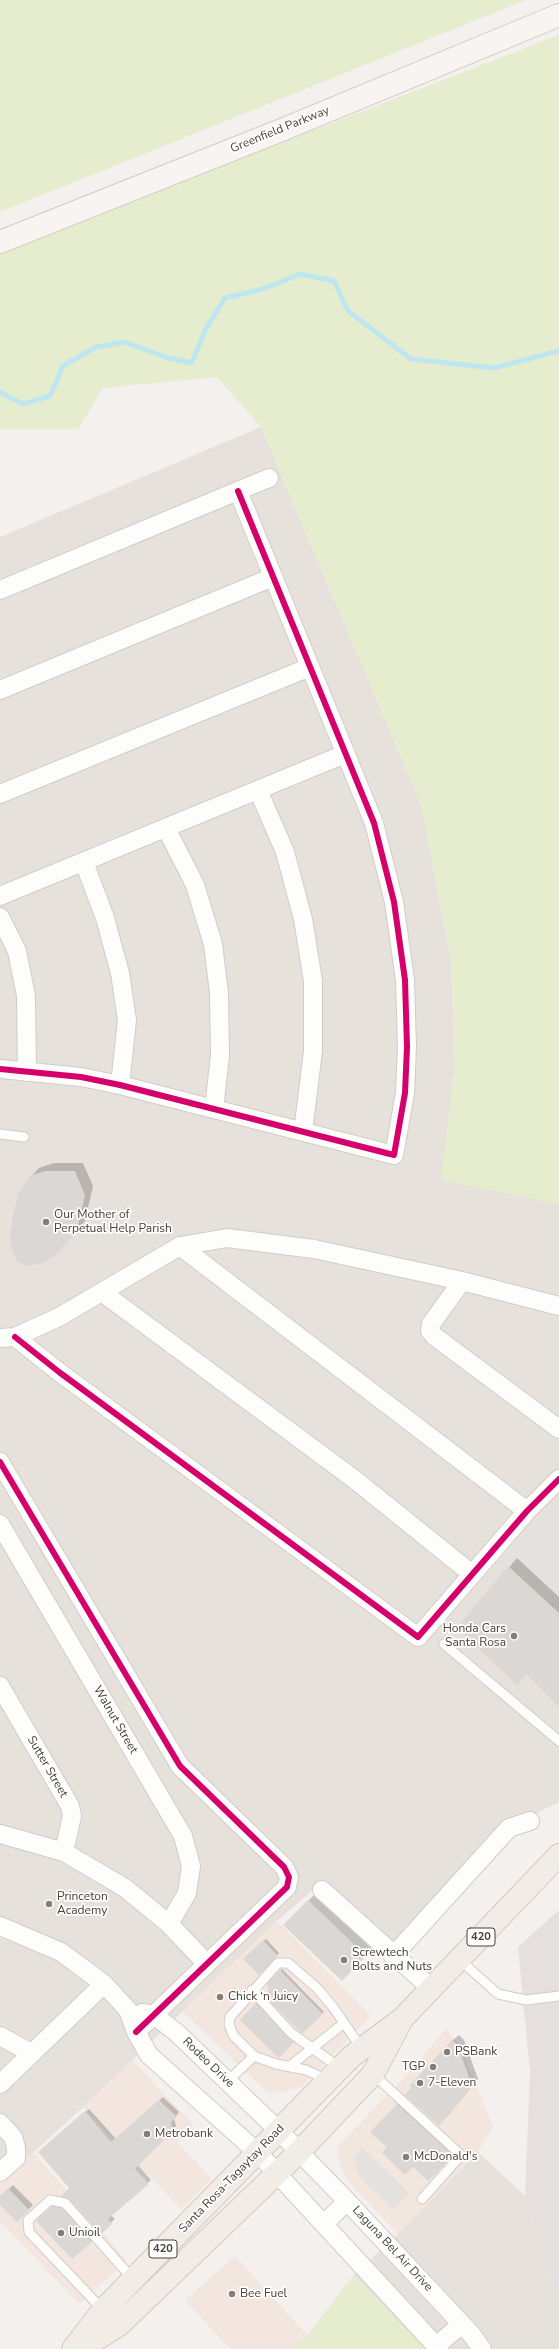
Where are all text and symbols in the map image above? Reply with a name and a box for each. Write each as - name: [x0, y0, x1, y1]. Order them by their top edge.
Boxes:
- street label: Greenfield Parkway: [228, 104, 332, 156]
- place label: Our Mother of Perpetual Help Parish: [54, 1208, 172, 1236]
- marker: Our Mother of Perpetual Help Parish: [41, 1217, 51, 1227]
- place label: Honda Cars Santa Rosa: [443, 1622, 506, 1650]
- marker: Honda Cars Santa Rosa: [509, 1631, 519, 1641]
- street label: Walnut Street: [90, 1683, 140, 1757]
- street label: Sutter Street: [24, 1734, 70, 1800]
- place label: Princeton Academy: [57, 1890, 108, 1918]
- marker: Princeton Academy: [44, 1899, 54, 1909]
- road number: 420: [467, 1928, 495, 1946]
- place label: Screwtech Bolts and Nuts: [352, 1946, 432, 1974]
- marker: Screwtech Bolts and Nuts: [339, 1955, 349, 1965]
- place label: Chick ‘n Juicy: [228, 1990, 298, 2004]
- marker: Chick ‘n Juicy: [215, 1992, 225, 2002]
- street label: Rodeo Drive: [179, 2035, 237, 2091]
- place label: PSBank: [455, 2045, 497, 2059]
- marker: PSBank: [442, 2047, 452, 2057]
- place label: TGP: [402, 2060, 425, 2074]
- marker: TGP: [428, 2062, 438, 2072]
- place label: 7-Eleven: [428, 2076, 476, 2090]
- marker: 7-Eleven: [415, 2078, 425, 2088]
- street label: Santa Rosa-Tagaytay Road: [176, 2122, 288, 2236]
- place label: Metrobank: [155, 2127, 213, 2141]
- marker: Metrobank: [142, 2129, 152, 2139]
- place label: McDonald's: [414, 2150, 477, 2164]
- marker: McDonald's: [401, 2152, 411, 2162]
- street label: Laguna Bel Air Drive: [349, 2203, 435, 2295]
- place label: Unioil: [69, 2226, 100, 2240]
- marker: Unioil: [56, 2228, 66, 2238]
- road number: 420: [149, 2240, 177, 2258]
- place label: Bee Fuel: [240, 2287, 287, 2301]
- marker: Bee Fuel: [227, 2289, 237, 2299]

